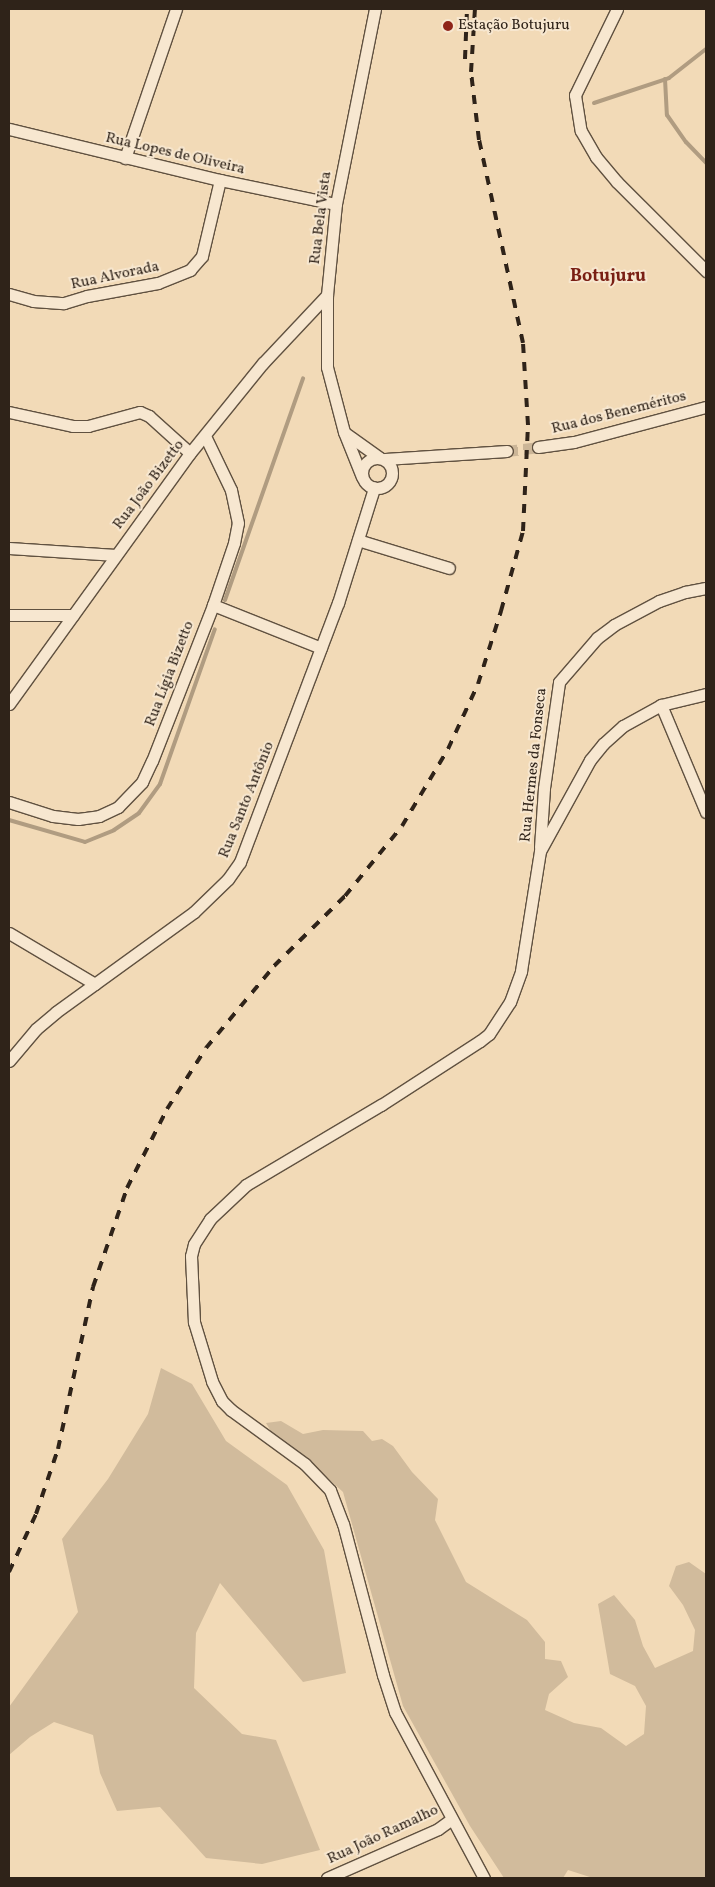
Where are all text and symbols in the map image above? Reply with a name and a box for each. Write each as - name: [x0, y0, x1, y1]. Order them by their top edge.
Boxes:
- place label: Estação Botujuru: [458, 17, 570, 35]
- marker: Estação Botujuru: [442, 20, 454, 32]
- street label: Rua Lopes de Oliveira: [104, 129, 246, 179]
- street label: Rua Bela Vista: [306, 170, 336, 266]
- street label: Rua Alvorada: [69, 258, 161, 294]
- district label: Botujuru: [570, 266, 646, 288]
- street label: Rua dos Beneméritos: [550, 388, 688, 438]
- street label: Rua João Bizetto: [110, 437, 188, 533]
- street label: Rua Lígia Bizetto: [142, 619, 198, 729]
- street label: Rua Hermes da Fonseca: [517, 687, 551, 843]
- street label: Rua Santo Antônio: [215, 739, 279, 861]
- street label: Rua João Ramalho: [325, 1801, 441, 1869]

